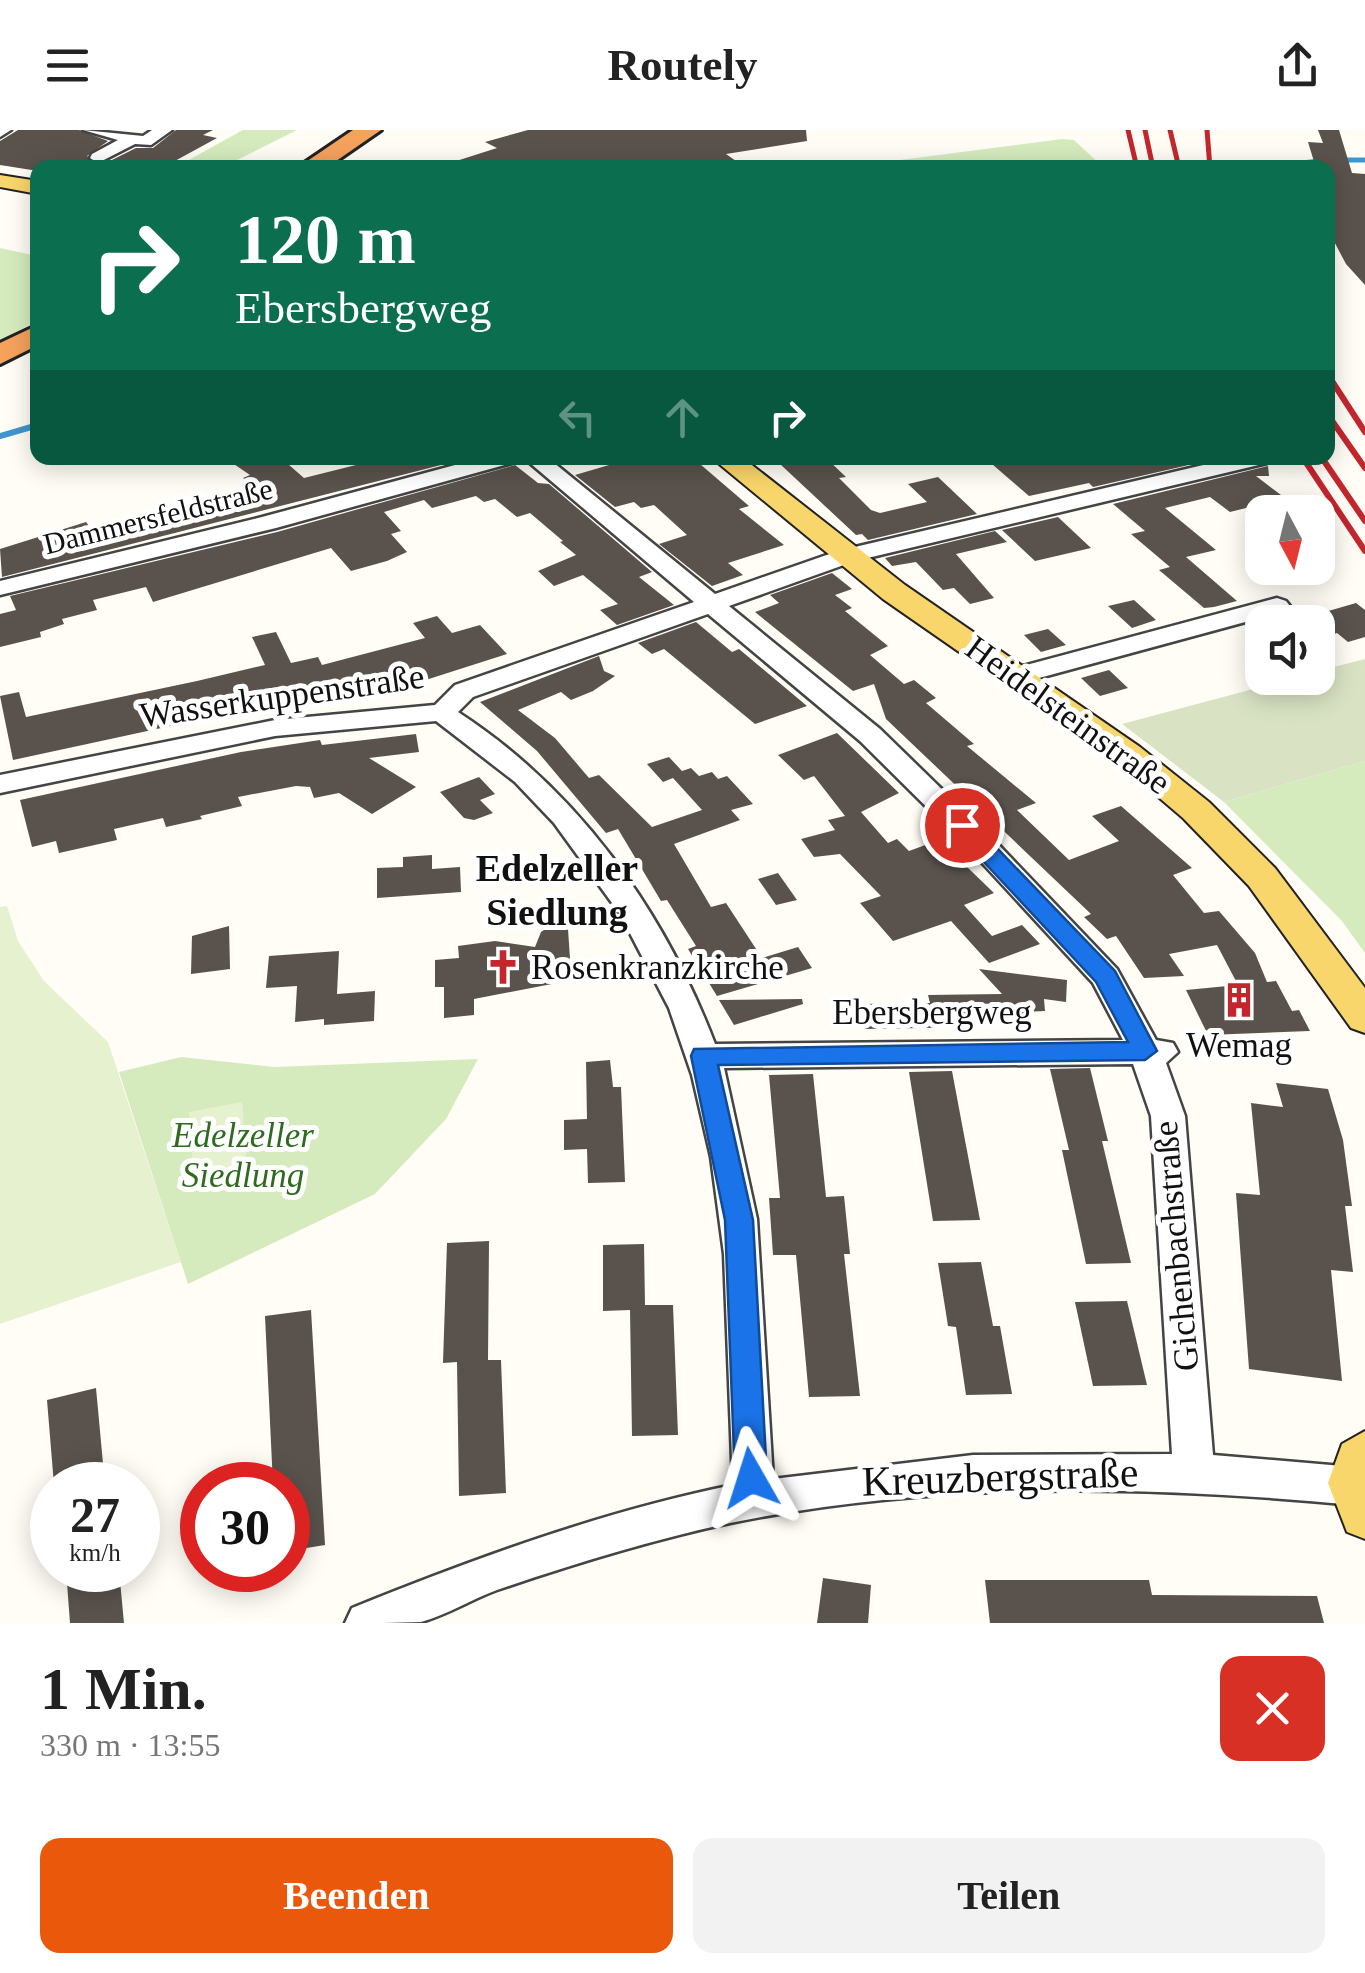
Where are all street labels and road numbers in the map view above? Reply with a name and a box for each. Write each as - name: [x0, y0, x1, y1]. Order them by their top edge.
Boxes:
- street label: Dammersfeldstraße: [40, 472, 276, 560]
- street label: Heidelsteinstraße: [958, 628, 1178, 802]
- street label: Wasserkuppenstraße: [137, 657, 427, 735]
- street label: Ebersbergweg: [832, 993, 1032, 1032]
- street label: Gichenbachstraße: [1146, 1119, 1206, 1373]
- street label: Kreuzbergstraße: [861, 1449, 1139, 1505]

